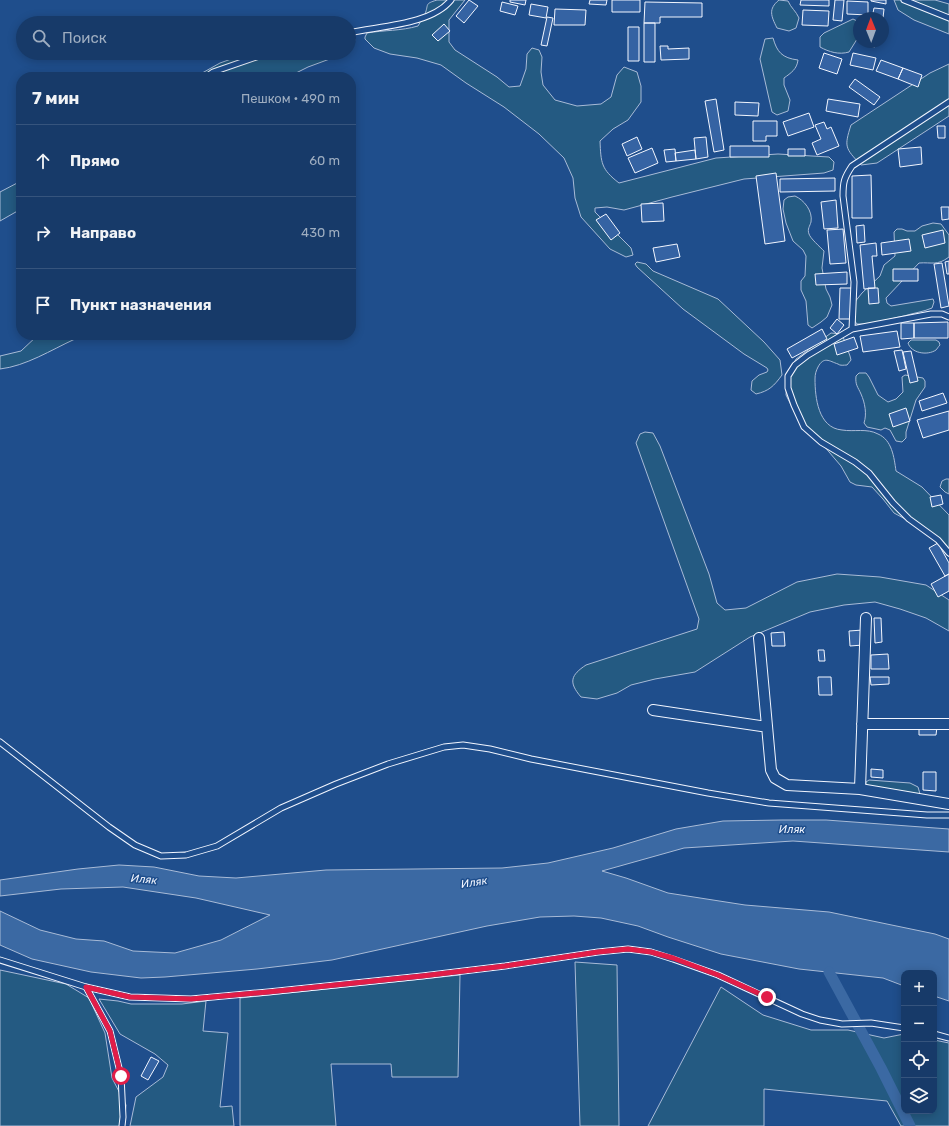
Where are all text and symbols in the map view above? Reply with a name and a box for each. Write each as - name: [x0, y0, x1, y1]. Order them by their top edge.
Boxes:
- north arrow: [853, 12, 889, 48]
- search box: [16, 16, 356, 60]
- icon: search: [30, 27, 52, 49]
- text: Поиск: [62, 29, 107, 47]
- text: 7 мин: [32, 88, 79, 108]
- text: Пешком · 490 m: [241, 91, 340, 106]
- icon: ahead: [32, 150, 54, 172]
- text: Прямо: [70, 152, 120, 170]
- text: 60 m: [309, 153, 340, 168]
- icon: right: [32, 222, 54, 244]
- text: Направо: [70, 224, 136, 242]
- text: 430 m: [301, 225, 340, 240]
- icon: arrive: [32, 294, 54, 316]
- text: Пункт назначения: [70, 296, 212, 314]
- water label: Иляк: [779, 823, 805, 836]
- water label: Иляк: [130, 872, 158, 887]
- water label: Иляк: [460, 874, 488, 891]
- map controls: [901, 970, 937, 1114]
- button: +: [901, 970, 937, 1006]
- route end: [758, 988, 776, 1006]
- button: −: [901, 1006, 937, 1042]
- button: locate: [901, 1042, 937, 1078]
- route start: [112, 1067, 130, 1085]
- button: layers: [901, 1078, 937, 1114]

